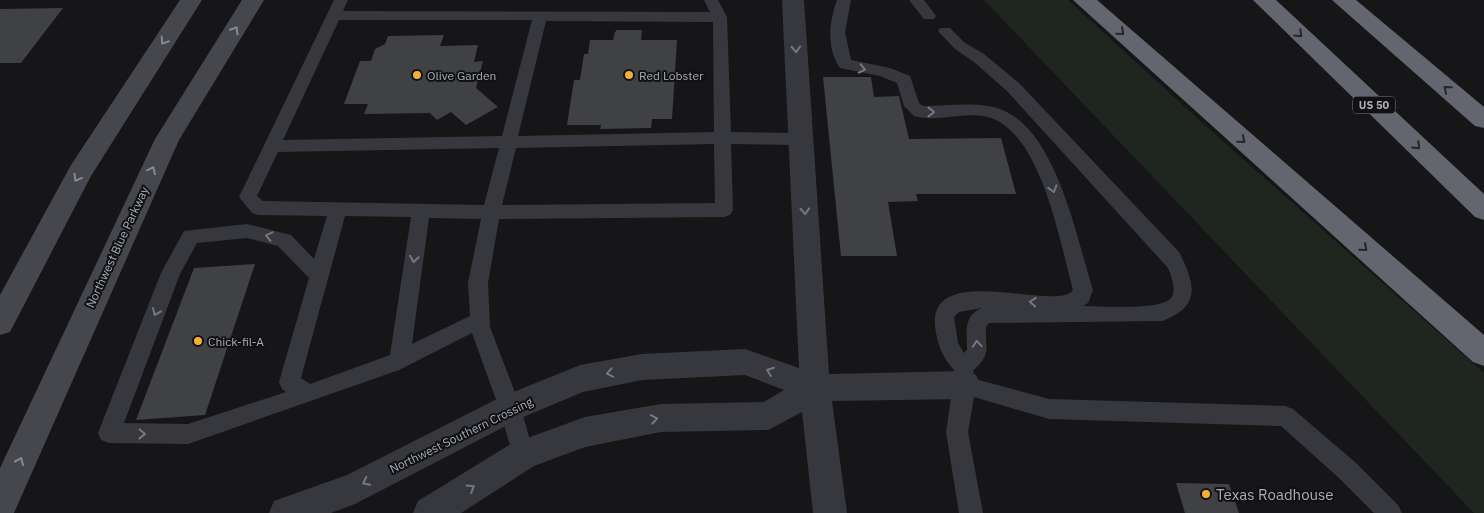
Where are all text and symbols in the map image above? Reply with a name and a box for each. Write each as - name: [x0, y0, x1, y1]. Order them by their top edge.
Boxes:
- one-way arrow: [229, 26, 238, 35]
- one-way arrow: [1115, 26, 1124, 35]
- one-way arrow: [1294, 28, 1303, 37]
- one-way arrow: [161, 36, 171, 45]
- one-way arrow: [790, 45, 801, 53]
- one-way arrow: [857, 63, 866, 73]
- place label: Olive Garden: [427, 68, 496, 83]
- place label: Red Lobster: [639, 68, 704, 83]
- marker: Olive Garden: [411, 69, 423, 81]
- marker: Red Lobster: [623, 69, 635, 81]
- one-way arrow: [1444, 86, 1453, 94]
- road number: US 50: [1353, 96, 1395, 114]
- one-way arrow: [928, 107, 936, 117]
- one-way arrow: [1237, 134, 1246, 143]
- one-way arrow: [1411, 140, 1420, 149]
- one-way arrow: [146, 166, 156, 175]
- one-way arrow: [73, 172, 83, 181]
- street label: Northwest Blue Parkway: [82, 184, 152, 310]
- one-way arrow: [1048, 185, 1058, 193]
- one-way arrow: [800, 207, 811, 215]
- one-way arrow: [264, 231, 273, 242]
- one-way arrow: [1359, 242, 1368, 251]
- one-way arrow: [409, 255, 420, 263]
- one-way arrow: [1029, 297, 1037, 308]
- one-way arrow: [152, 308, 162, 316]
- place label: Chick-fil-A: [208, 334, 264, 349]
- marker: Chick-fil-A: [192, 335, 204, 347]
- one-way arrow: [971, 339, 982, 347]
- one-way arrow: [766, 367, 774, 377]
- one-way arrow: [605, 368, 614, 378]
- street label: Northwest Southern Crossing: [387, 393, 536, 476]
- one-way arrow: [650, 415, 658, 425]
- one-way arrow: [138, 429, 146, 439]
- one-way arrow: [14, 457, 24, 466]
- one-way arrow: [362, 476, 371, 486]
- one-way arrow: [466, 484, 475, 494]
- place label: Texas Roadhouse: [1216, 485, 1334, 504]
- marker: Texas Roadhouse: [1200, 488, 1212, 500]

